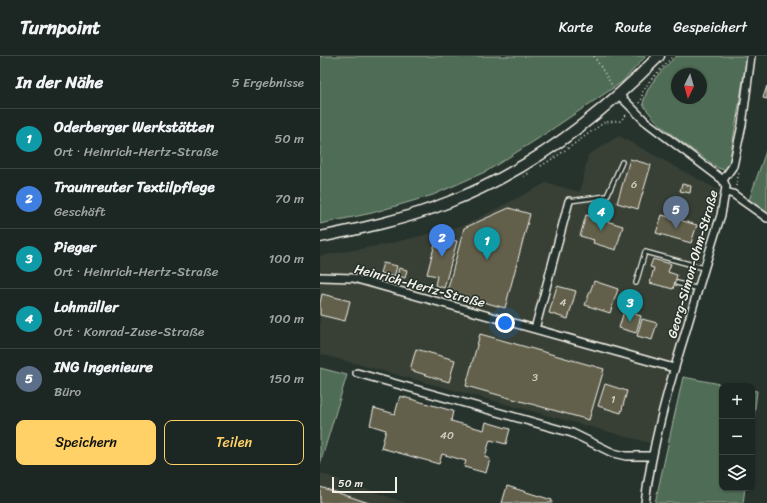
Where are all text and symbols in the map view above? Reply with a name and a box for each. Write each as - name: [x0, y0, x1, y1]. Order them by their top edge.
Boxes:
- text: Turnpoint: [20, 11, 101, 44]
- text: Karte: [559, 15, 593, 40]
- text: Route: [615, 15, 651, 40]
- text: Gespeichert: [673, 15, 747, 40]
- text: In der Nähe: [16, 67, 103, 97]
- north arrow: [671, 68, 707, 104]
- text: 5 Ergebnisse: [232, 71, 304, 94]
- text: Oderberger Werkstätten: [54, 114, 214, 140]
- text: 1: [26, 127, 32, 150]
- text: 50 m: [274, 127, 304, 150]
- text: Ort · Heinrich-Hertz-Straße: [54, 140, 218, 163]
- text: Traunreuter Textilpflege: [54, 174, 215, 200]
- house number: 6: [631, 175, 637, 194]
- text: 2: [25, 187, 33, 210]
- text: 70 m: [275, 187, 304, 210]
- street label: Georg-Simon-Ohm-Straße: [660, 187, 725, 341]
- pin: 5: [663, 196, 689, 229]
- pin: 4: [588, 198, 614, 231]
- text: Geschäft: [54, 200, 106, 223]
- pin: 2: [429, 224, 455, 257]
- pin: 1: [474, 227, 500, 260]
- text: Pieger: [54, 234, 96, 260]
- text: 3: [25, 247, 33, 270]
- text: 100 m: [269, 247, 304, 270]
- street label: Heinrich-Hertz-Straße: [352, 257, 488, 314]
- text: Ort · Heinrich-Hertz-Straße: [54, 260, 218, 283]
- pin: 3: [617, 289, 643, 322]
- house number: 4: [560, 293, 567, 312]
- text: Lohmüller: [54, 294, 118, 320]
- text: 4: [25, 307, 33, 330]
- text: 100 m: [269, 307, 304, 330]
- your location: [495, 313, 515, 333]
- text: Ort · Konrad-Zuse-Straße: [54, 320, 204, 343]
- text: ING Ingenieure: [54, 354, 153, 380]
- text: 5: [25, 367, 33, 390]
- text: 150 m: [269, 367, 304, 390]
- house number: 3: [532, 368, 538, 387]
- text: Büro: [54, 380, 81, 403]
- map controls: [719, 383, 755, 491]
- button: +: [719, 383, 755, 419]
- house number: 1: [611, 390, 616, 409]
- button: −: [719, 419, 755, 455]
- button: Speichern: [16, 420, 156, 465]
- button: Teilen: [164, 420, 304, 465]
- house number: 40: [440, 426, 454, 445]
- button: layers: [719, 455, 755, 491]
- text: 50 m: [338, 474, 363, 493]
- scale bar: [332, 475, 397, 494]

